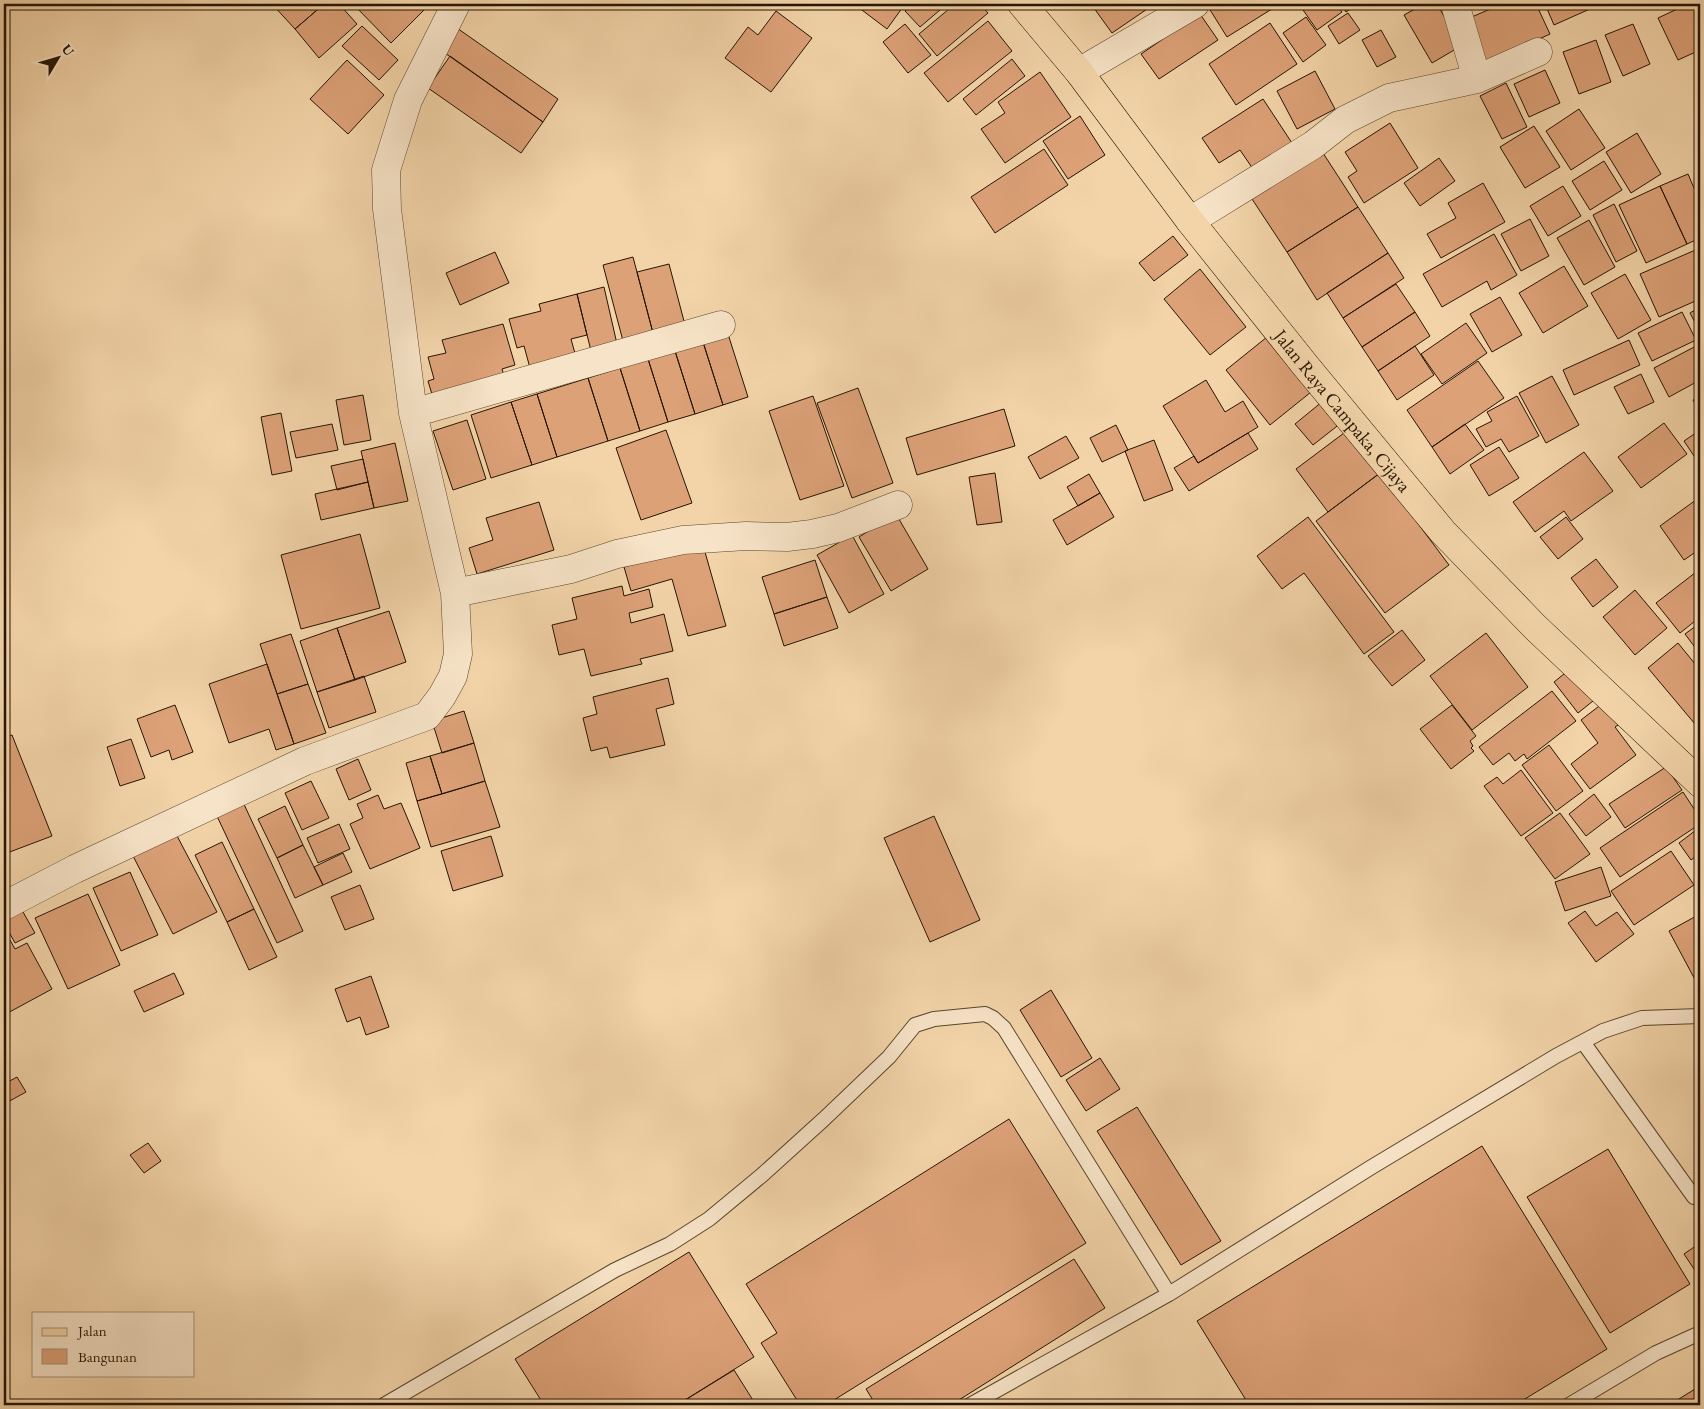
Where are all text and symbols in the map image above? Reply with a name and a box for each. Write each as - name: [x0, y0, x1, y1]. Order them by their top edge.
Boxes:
- north arrow: [32, 32, 82, 82]
- text: U: [58, 40, 79, 60]
- street label: Jalan Raya Campaka, Cijaya: [1267, 322, 1417, 497]
- legend: [32, 1312, 195, 1376]
- text: Jalan: [76, 1321, 107, 1340]
- text: Bangunan: [78, 1347, 137, 1366]

